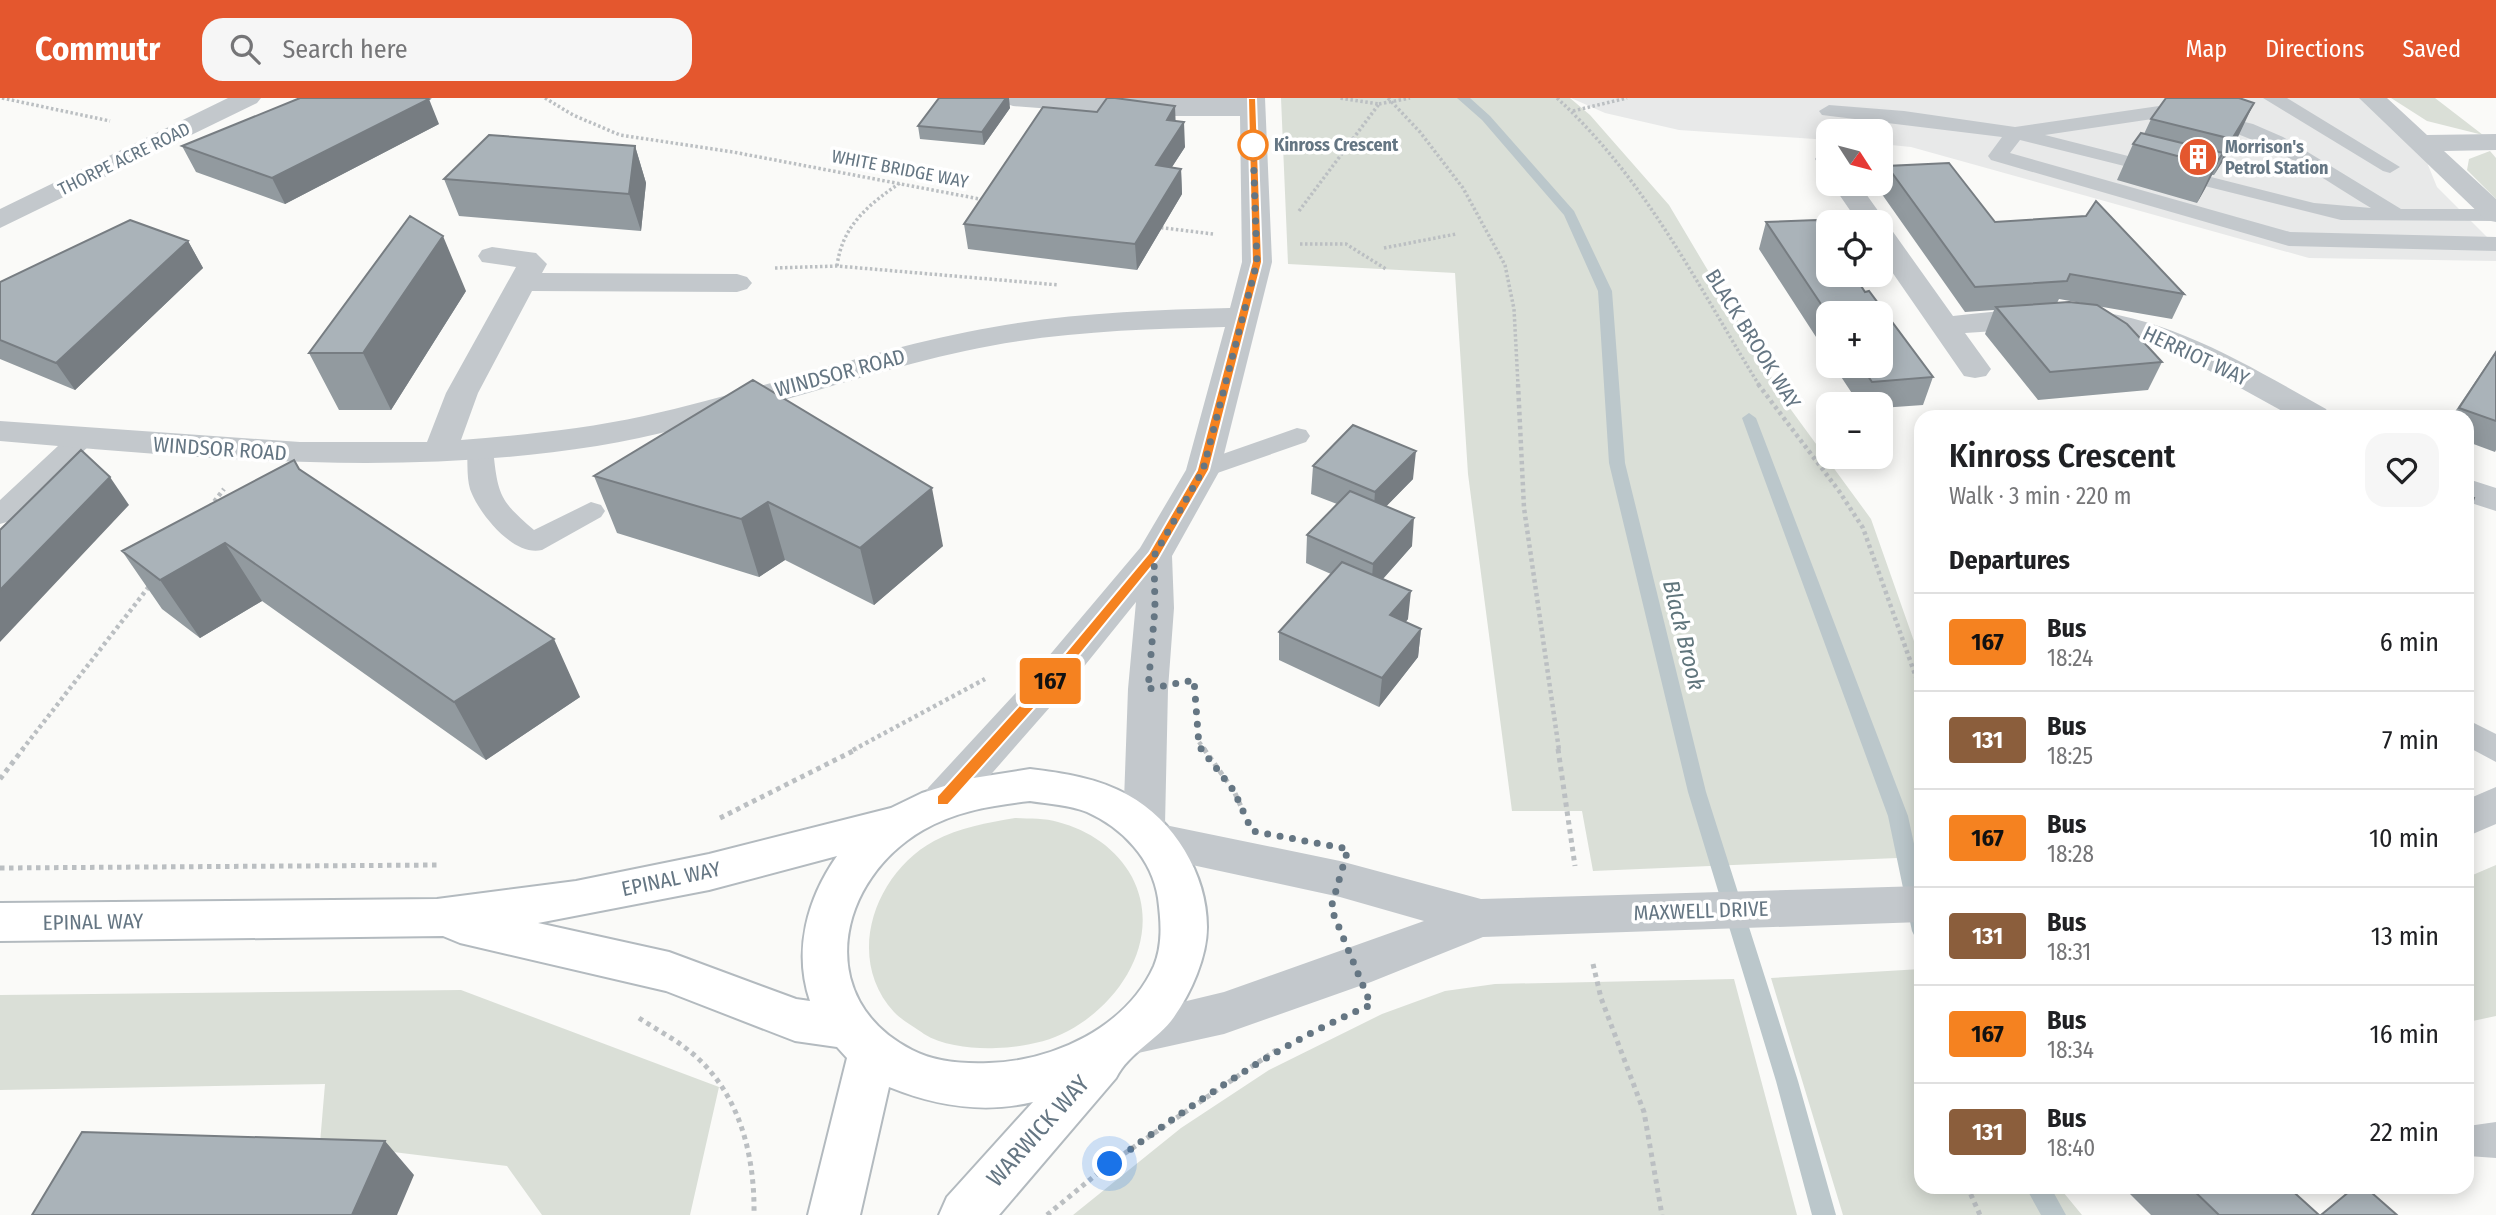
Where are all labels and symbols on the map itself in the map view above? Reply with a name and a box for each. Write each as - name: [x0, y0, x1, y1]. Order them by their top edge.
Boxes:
- street label: THORPE ACRE ROAD: [54, 118, 194, 200]
- north arrow: [1816, 119, 1894, 196]
- marker: Kinross Crescent: [1238, 130, 1268, 160]
- place label: Kinross Crescent: [1274, 134, 1399, 156]
- building icon: Morrison's Petrol Station: [2177, 136, 2219, 178]
- place label: Morrison's Petrol Station: [2225, 136, 2329, 179]
- street label: WHITE BRIDGE WAY: [830, 145, 970, 193]
- street label: BLACK BROOK WAY: [1700, 264, 1807, 414]
- street label: HERRIOT WAY: [2139, 320, 2254, 392]
- street label: WINDSOR ROAD: [772, 343, 908, 403]
- street label: WINDSOR ROAD: [152, 431, 288, 467]
- water label: Black Brook: [1657, 577, 1711, 693]
- line badge: 167: [1010, 658, 1090, 704]
- street label: EPINAL WAY: [619, 856, 723, 902]
- street label: MAXWELL DRIVE: [1633, 896, 1769, 926]
- street label: EPINAL WAY: [42, 908, 144, 936]
- street label: WARWICK WAY: [981, 1070, 1095, 1192]
- your location: [1092, 1146, 1127, 1181]

